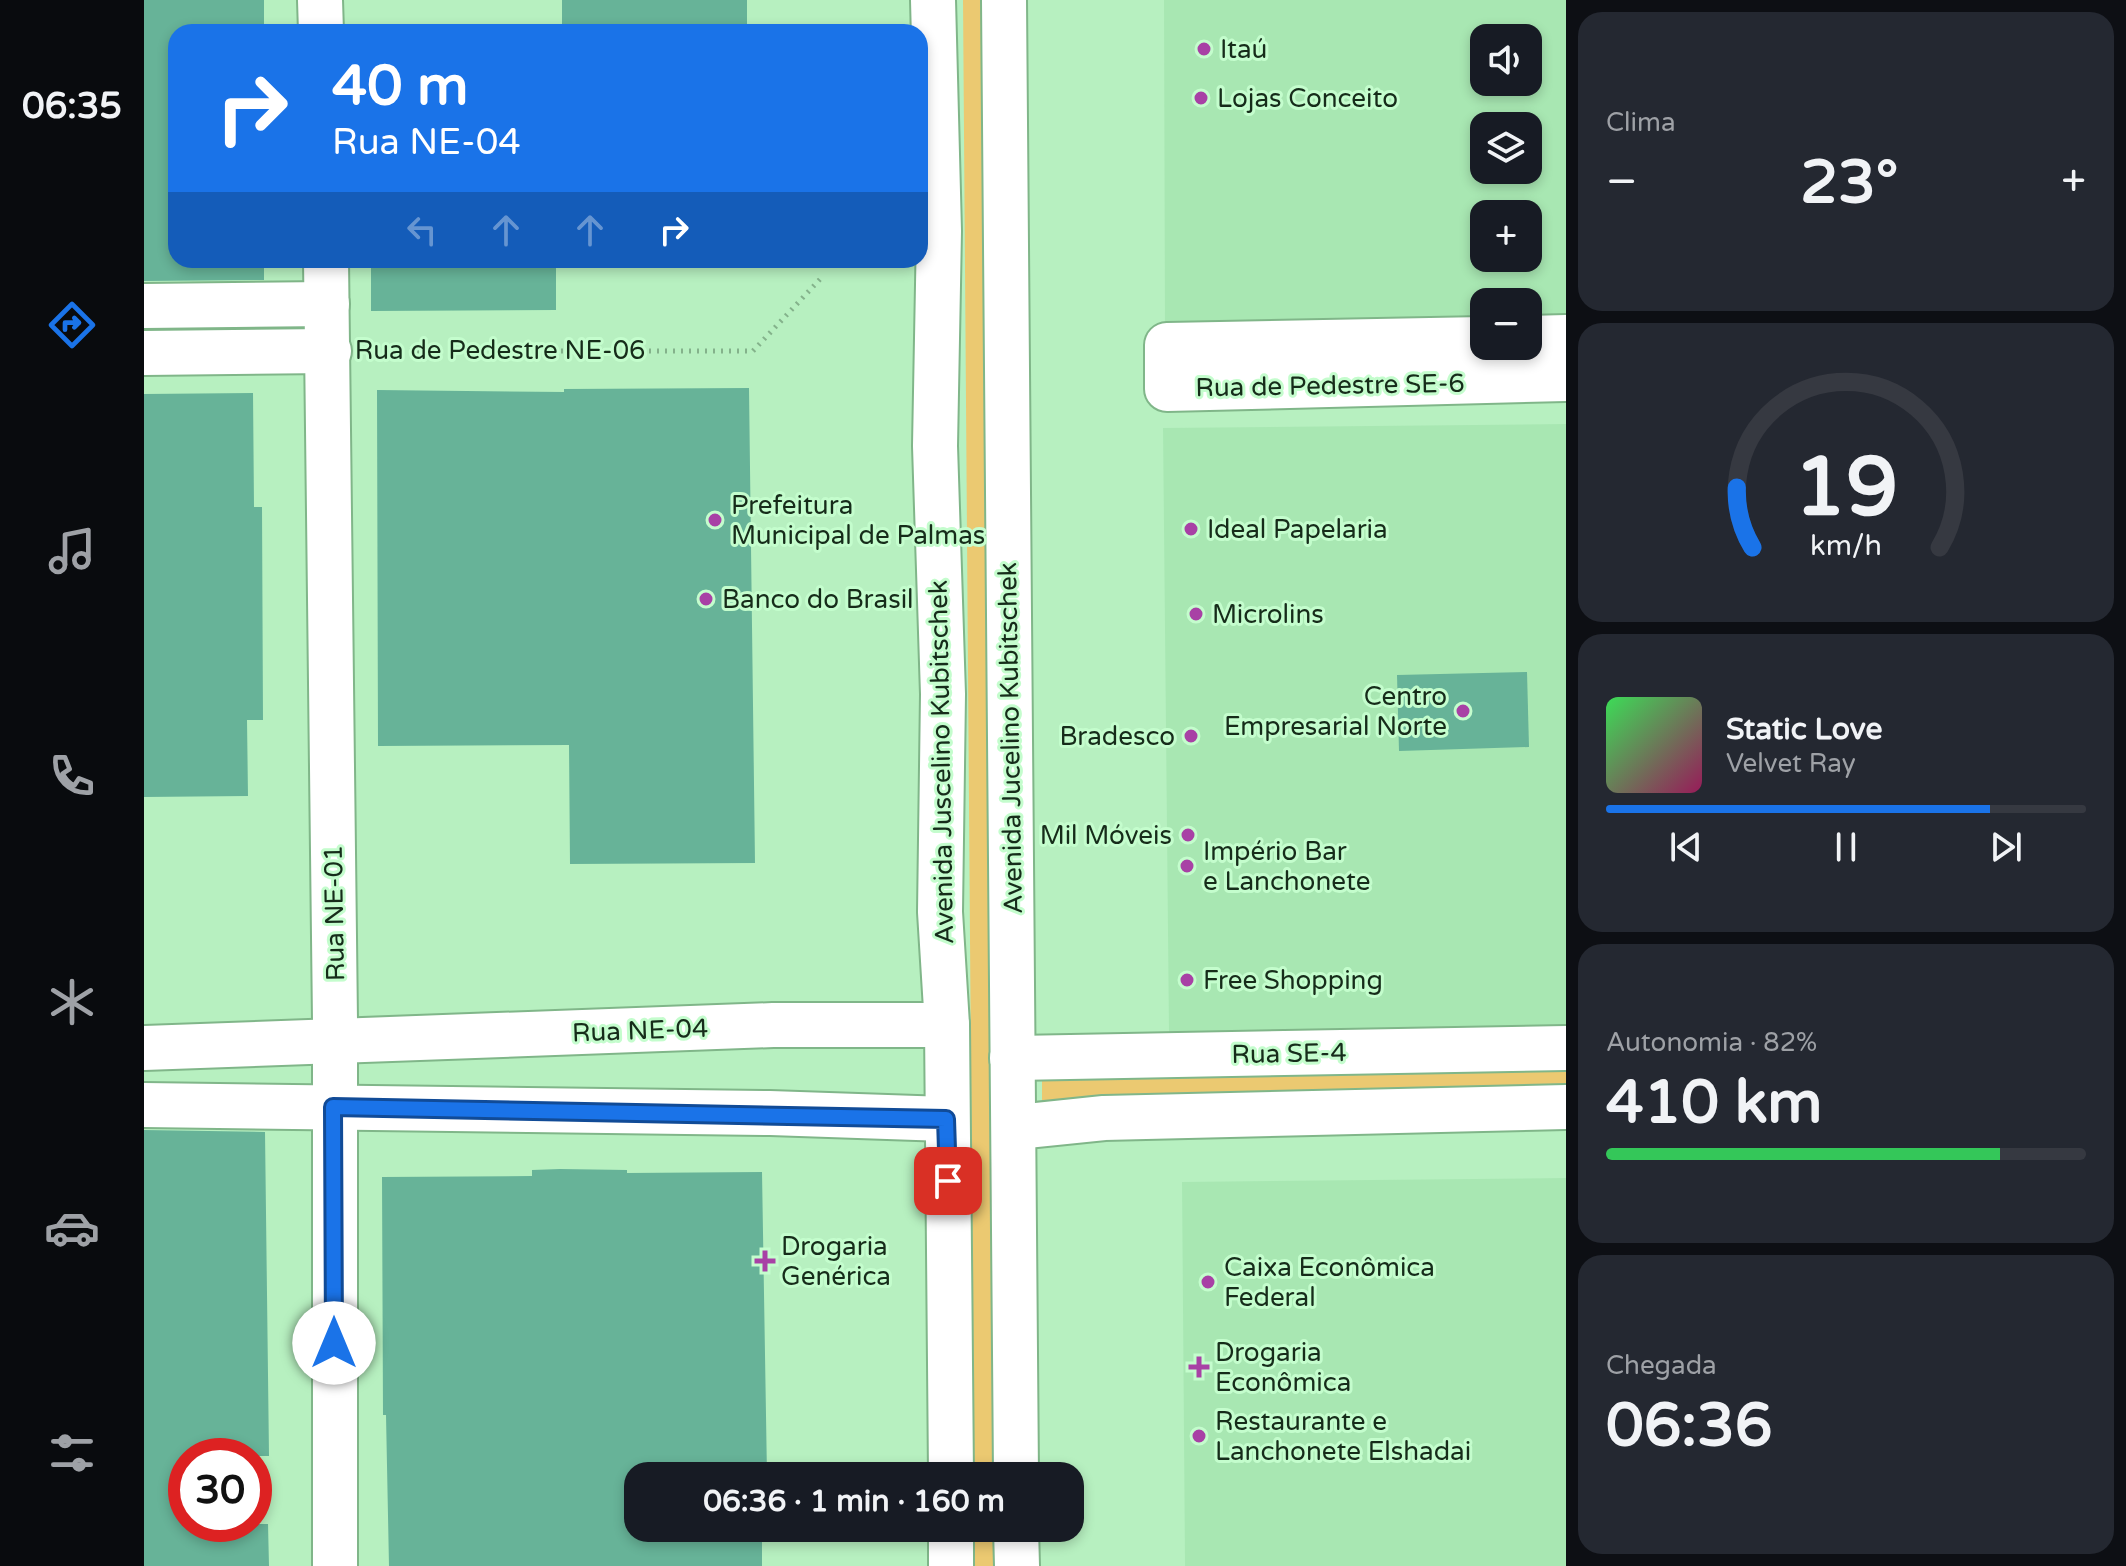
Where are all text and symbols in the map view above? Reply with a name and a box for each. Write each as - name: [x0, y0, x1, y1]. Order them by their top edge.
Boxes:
- map controls: [1470, 24, 1542, 360]
- button: sound: [1470, 24, 1542, 96]
- place label: Itaú: [1220, 34, 1267, 65]
- marker: Itaú: [1195, 40, 1213, 58]
- text: 40 m: [332, 53, 468, 120]
- icon: right: [200, 56, 304, 160]
- place label: Lojas Conceito: [1217, 83, 1398, 114]
- text: 06:35: [22, 85, 122, 128]
- marker: Lojas Conceito: [1192, 89, 1210, 107]
- text: Clima: [1606, 107, 1676, 138]
- button: layers: [1470, 112, 1542, 184]
- text: Rua NE-04: [332, 121, 521, 164]
- text: 23°: [1800, 147, 1898, 219]
- text: −: [1606, 156, 1637, 209]
- text: +: [2061, 156, 2086, 209]
- button: +: [1470, 200, 1542, 272]
- icon: left: [400, 208, 444, 252]
- icon: ahead: [484, 208, 528, 252]
- icon: ahead: [568, 208, 612, 252]
- icon: right: [652, 208, 696, 252]
- button: −: [1470, 288, 1542, 360]
- icon: directions: [44, 297, 100, 353]
- street label: Rua de Pedestre NE-06: [355, 335, 645, 366]
- street label: Rua de Pedestre SE-6: [1195, 368, 1465, 403]
- text: 19: [1794, 438, 1898, 538]
- place label: Prefeitura Municipal de Palmas: [731, 490, 985, 551]
- marker: Prefeitura Municipal de Palmas: [706, 511, 724, 529]
- place label: Ideal Papelaria: [1207, 514, 1388, 545]
- marker: Ideal Papelaria: [1182, 520, 1200, 538]
- icon: music: [44, 523, 100, 579]
- text: km/h: [1810, 529, 1882, 563]
- street label: Avenida Jucelino Kubitschek: [992, 562, 1029, 914]
- street label: Avenida Juscelino Kubitschek: [923, 580, 960, 944]
- place label: Banco do Brasil: [722, 584, 914, 615]
- marker: Banco do Brasil: [697, 590, 715, 608]
- place label: Microlins: [1212, 599, 1324, 630]
- marker: Microlins: [1187, 605, 1205, 623]
- place label: Centro Empresarial Norte: [1224, 681, 1447, 742]
- marker: Centro Empresarial Norte: [1454, 702, 1472, 720]
- text: Static Love: [1726, 711, 1882, 748]
- place label: Bradesco: [1059, 721, 1175, 752]
- marker: Bradesco: [1182, 727, 1200, 745]
- icon: phone: [44, 748, 100, 804]
- text: Velvet Ray: [1726, 748, 1856, 779]
- place label: Mil Móveis: [1040, 820, 1172, 851]
- icon: previous: [1664, 825, 1708, 869]
- icon: pause: [1824, 825, 1868, 869]
- icon: next: [1984, 825, 2028, 869]
- marker: Mil Móveis: [1179, 826, 1197, 844]
- place label: Império Bar e Lanchonete: [1203, 836, 1370, 897]
- street label: Rua NE-01: [318, 845, 351, 981]
- marker: Império Bar e Lanchonete: [1178, 857, 1196, 875]
- place label: Free Shopping: [1203, 965, 1383, 996]
- marker: Free Shopping: [1178, 971, 1196, 989]
- icon: climate: [44, 974, 100, 1030]
- street label: Rua NE-04: [571, 1013, 709, 1048]
- text: Autonomia · 82%: [1606, 1027, 1817, 1058]
- street label: Rua SE-4: [1231, 1037, 1347, 1070]
- text: 410 km: [1606, 1067, 1822, 1139]
- pin: [914, 1147, 982, 1215]
- icon: arrive: [926, 1159, 970, 1203]
- icon: car: [44, 1200, 100, 1256]
- place label: Drogaria Genérica: [781, 1231, 891, 1292]
- marker: Drogaria Genérica: [756, 1252, 774, 1270]
- place label: Caixa Econômica Federal: [1224, 1252, 1435, 1313]
- marker: Caixa Econômica Federal: [1199, 1273, 1217, 1291]
- position arrow: [292, 1301, 376, 1385]
- place label: Drogaria Econômica: [1215, 1337, 1351, 1398]
- text: Chegada: [1606, 1350, 1717, 1381]
- marker: Drogaria Econômica: [1190, 1358, 1208, 1376]
- text: 06:36: [1606, 1390, 1772, 1462]
- place label: Restaurante e Lanchonete Elshadai: [1215, 1406, 1471, 1467]
- icon: filters: [44, 1425, 100, 1481]
- marker: Restaurante e Lanchonete Elshadai: [1190, 1427, 1208, 1445]
- speed limit sign: 30: [168, 1438, 272, 1542]
- text: 06:36 · 1 min · 160 m: [703, 1483, 1005, 1520]

